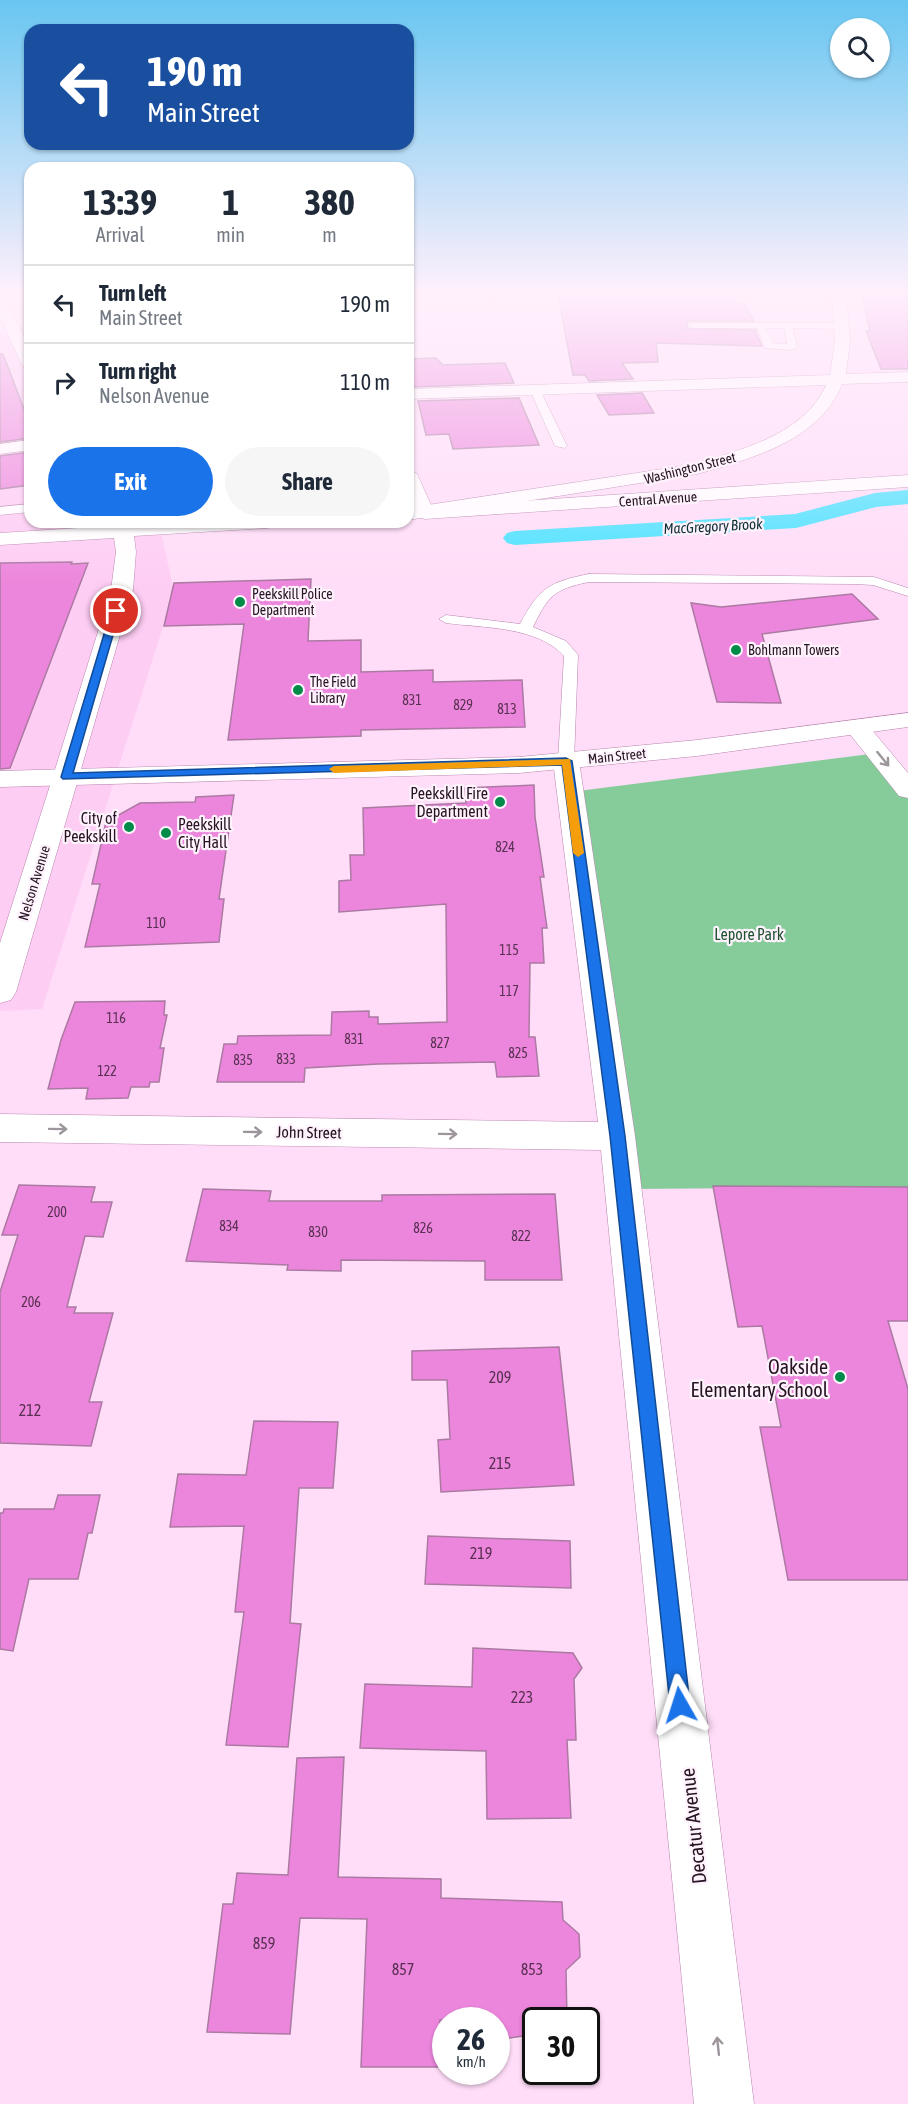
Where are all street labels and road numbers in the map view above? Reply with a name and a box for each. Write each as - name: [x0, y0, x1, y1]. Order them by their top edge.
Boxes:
- street label: Washington Street: [643, 449, 737, 487]
- street label: Central Avenue: [618, 488, 698, 510]
- street label: Main Street: [587, 745, 647, 767]
- street label: Nelson Avenue: [15, 844, 53, 922]
- street label: John Street: [276, 1122, 342, 1142]
- street label: Decatur Avenue: [675, 1767, 711, 1885]

